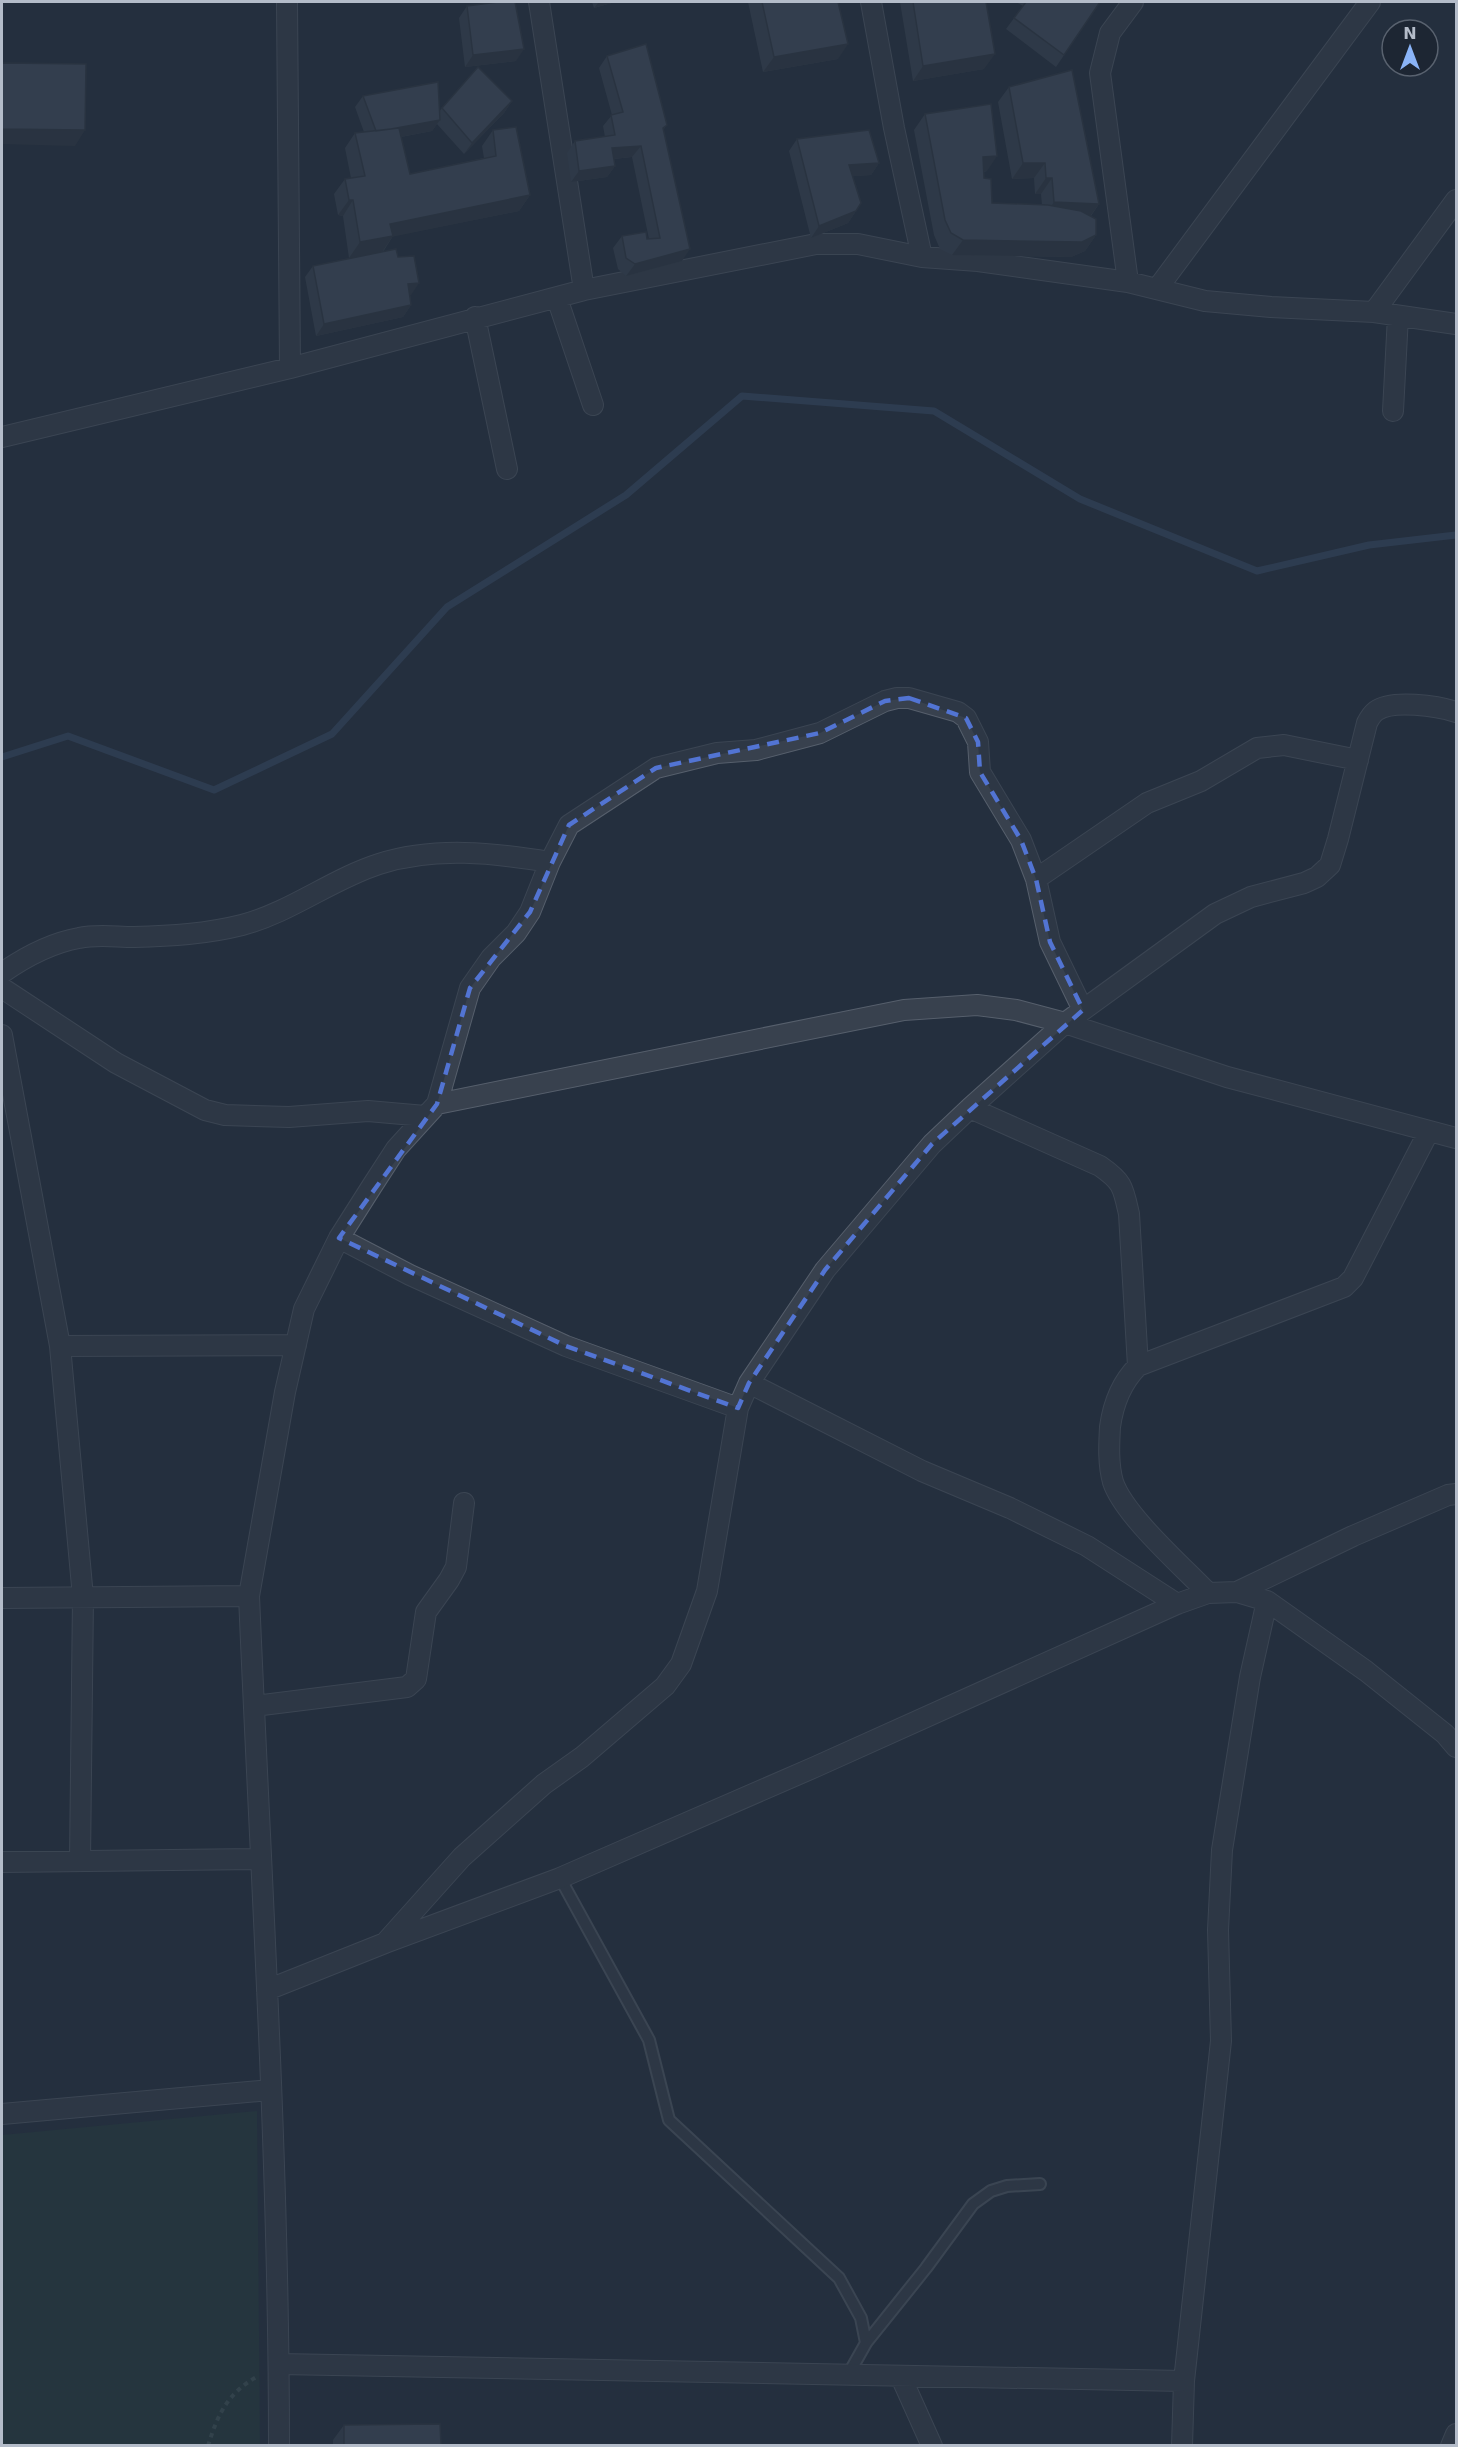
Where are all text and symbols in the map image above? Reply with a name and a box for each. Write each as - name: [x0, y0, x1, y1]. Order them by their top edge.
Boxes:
- north arrow: [1380, 18, 1440, 78]
- text: N: [1403, 24, 1417, 43]

